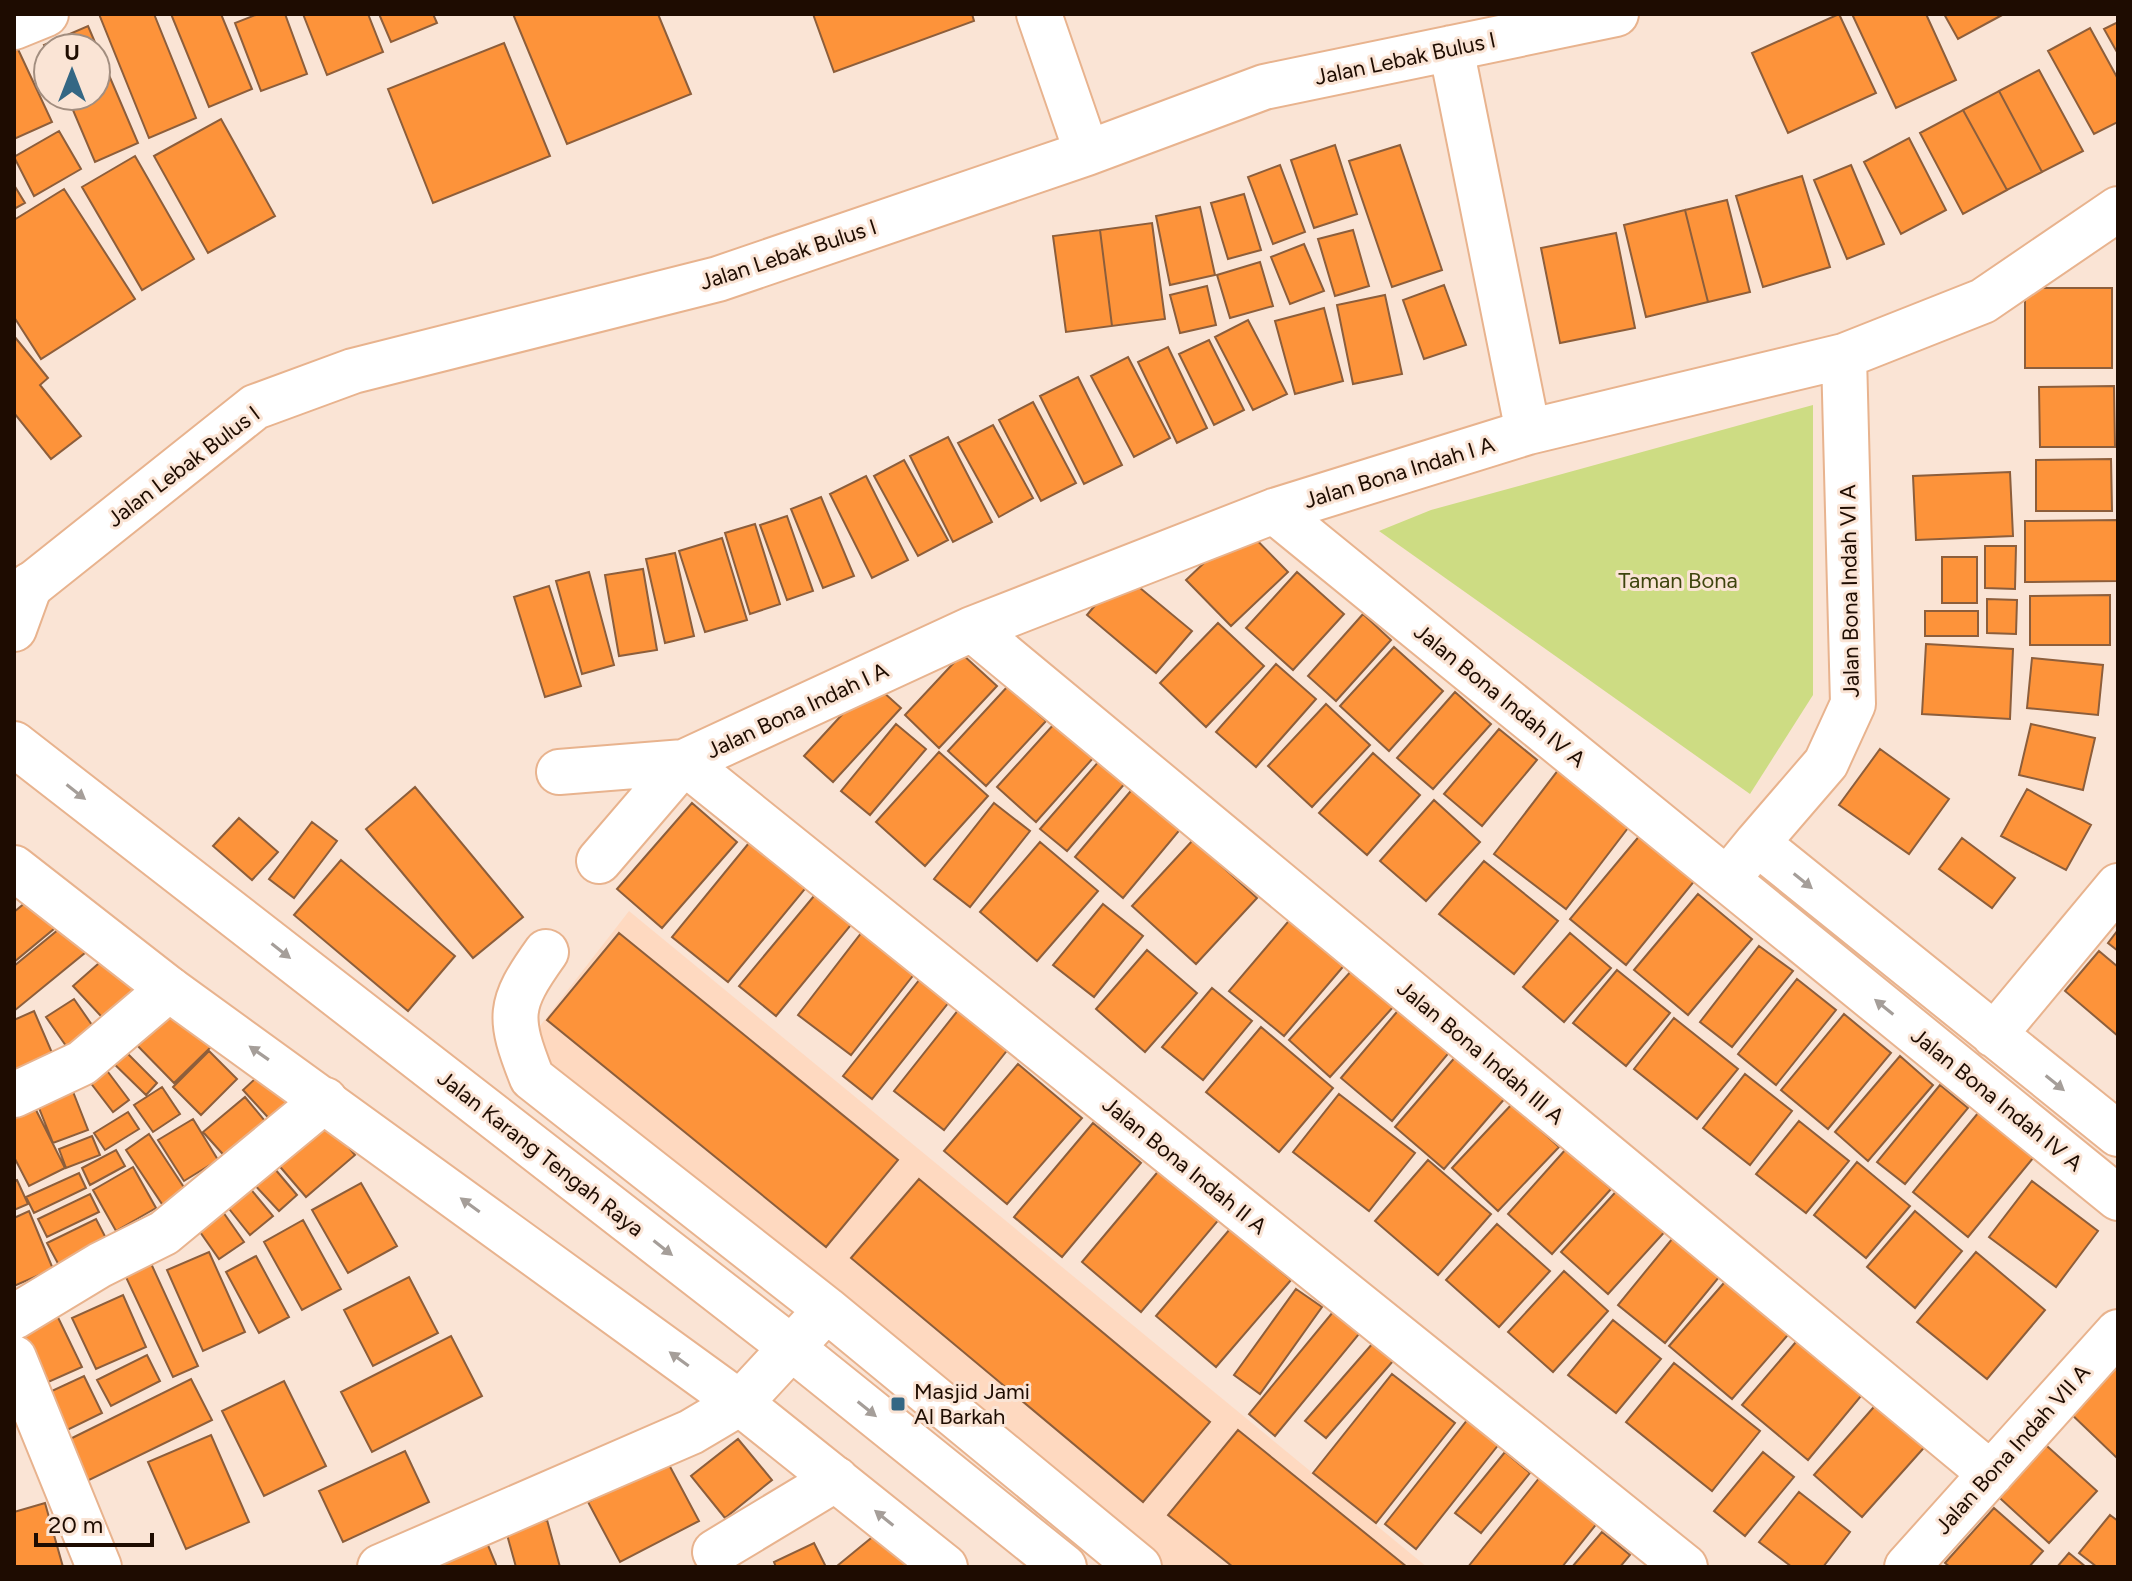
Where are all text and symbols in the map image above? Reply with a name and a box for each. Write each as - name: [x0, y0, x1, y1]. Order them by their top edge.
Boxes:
- street label: Jalan Lebak Bulus I: [1312, 26, 1498, 91]
- north arrow: [32, 32, 112, 112]
- text: U: [64, 39, 80, 66]
- street label: Jalan Lebak Bulus I: [696, 213, 880, 296]
- street label: Jalan Lebak Bulus I: [102, 400, 265, 533]
- street label: Jalan Bona Indah I A: [1301, 431, 1498, 514]
- street label: Jalan Bona Indah VI A: [1834, 484, 1865, 698]
- park label: Taman Bona: [1618, 567, 1738, 594]
- street label: Jalan Bona Indah IV A: [1408, 618, 1591, 773]
- street label: Jalan Bona Indah I A: [702, 656, 893, 764]
- one-way arrow: [66, 783, 86, 799]
- one-way arrow: [1793, 872, 1813, 889]
- one-way arrow: [271, 943, 291, 959]
- street label: Jalan Bona Indah III A: [1392, 975, 1570, 1130]
- one-way arrow: [1874, 999, 1894, 1016]
- street label: Jalan Bona Indah IV A: [1905, 1022, 2088, 1177]
- one-way arrow: [249, 1045, 269, 1061]
- street label: Jalan Karang Tengah Raya: [432, 1064, 649, 1242]
- one-way arrow: [2044, 1075, 2065, 1092]
- street label: Jalan Bona Indah II A: [1097, 1091, 1272, 1240]
- one-way arrow: [459, 1198, 480, 1213]
- one-way arrow: [653, 1240, 673, 1256]
- one-way arrow: [669, 1351, 690, 1367]
- street label: Jalan Bona Indah VII A: [1929, 1359, 2096, 1540]
- place label: Masjid Jami Al Barkah: [914, 1378, 1030, 1430]
- marker: Masjid Jami Al Barkah: [889, 1395, 907, 1413]
- one-way arrow: [857, 1400, 877, 1417]
- scale bar: [36, 1497, 152, 1547]
- text: 20 m: [48, 1510, 103, 1539]
- one-way arrow: [874, 1510, 895, 1527]

